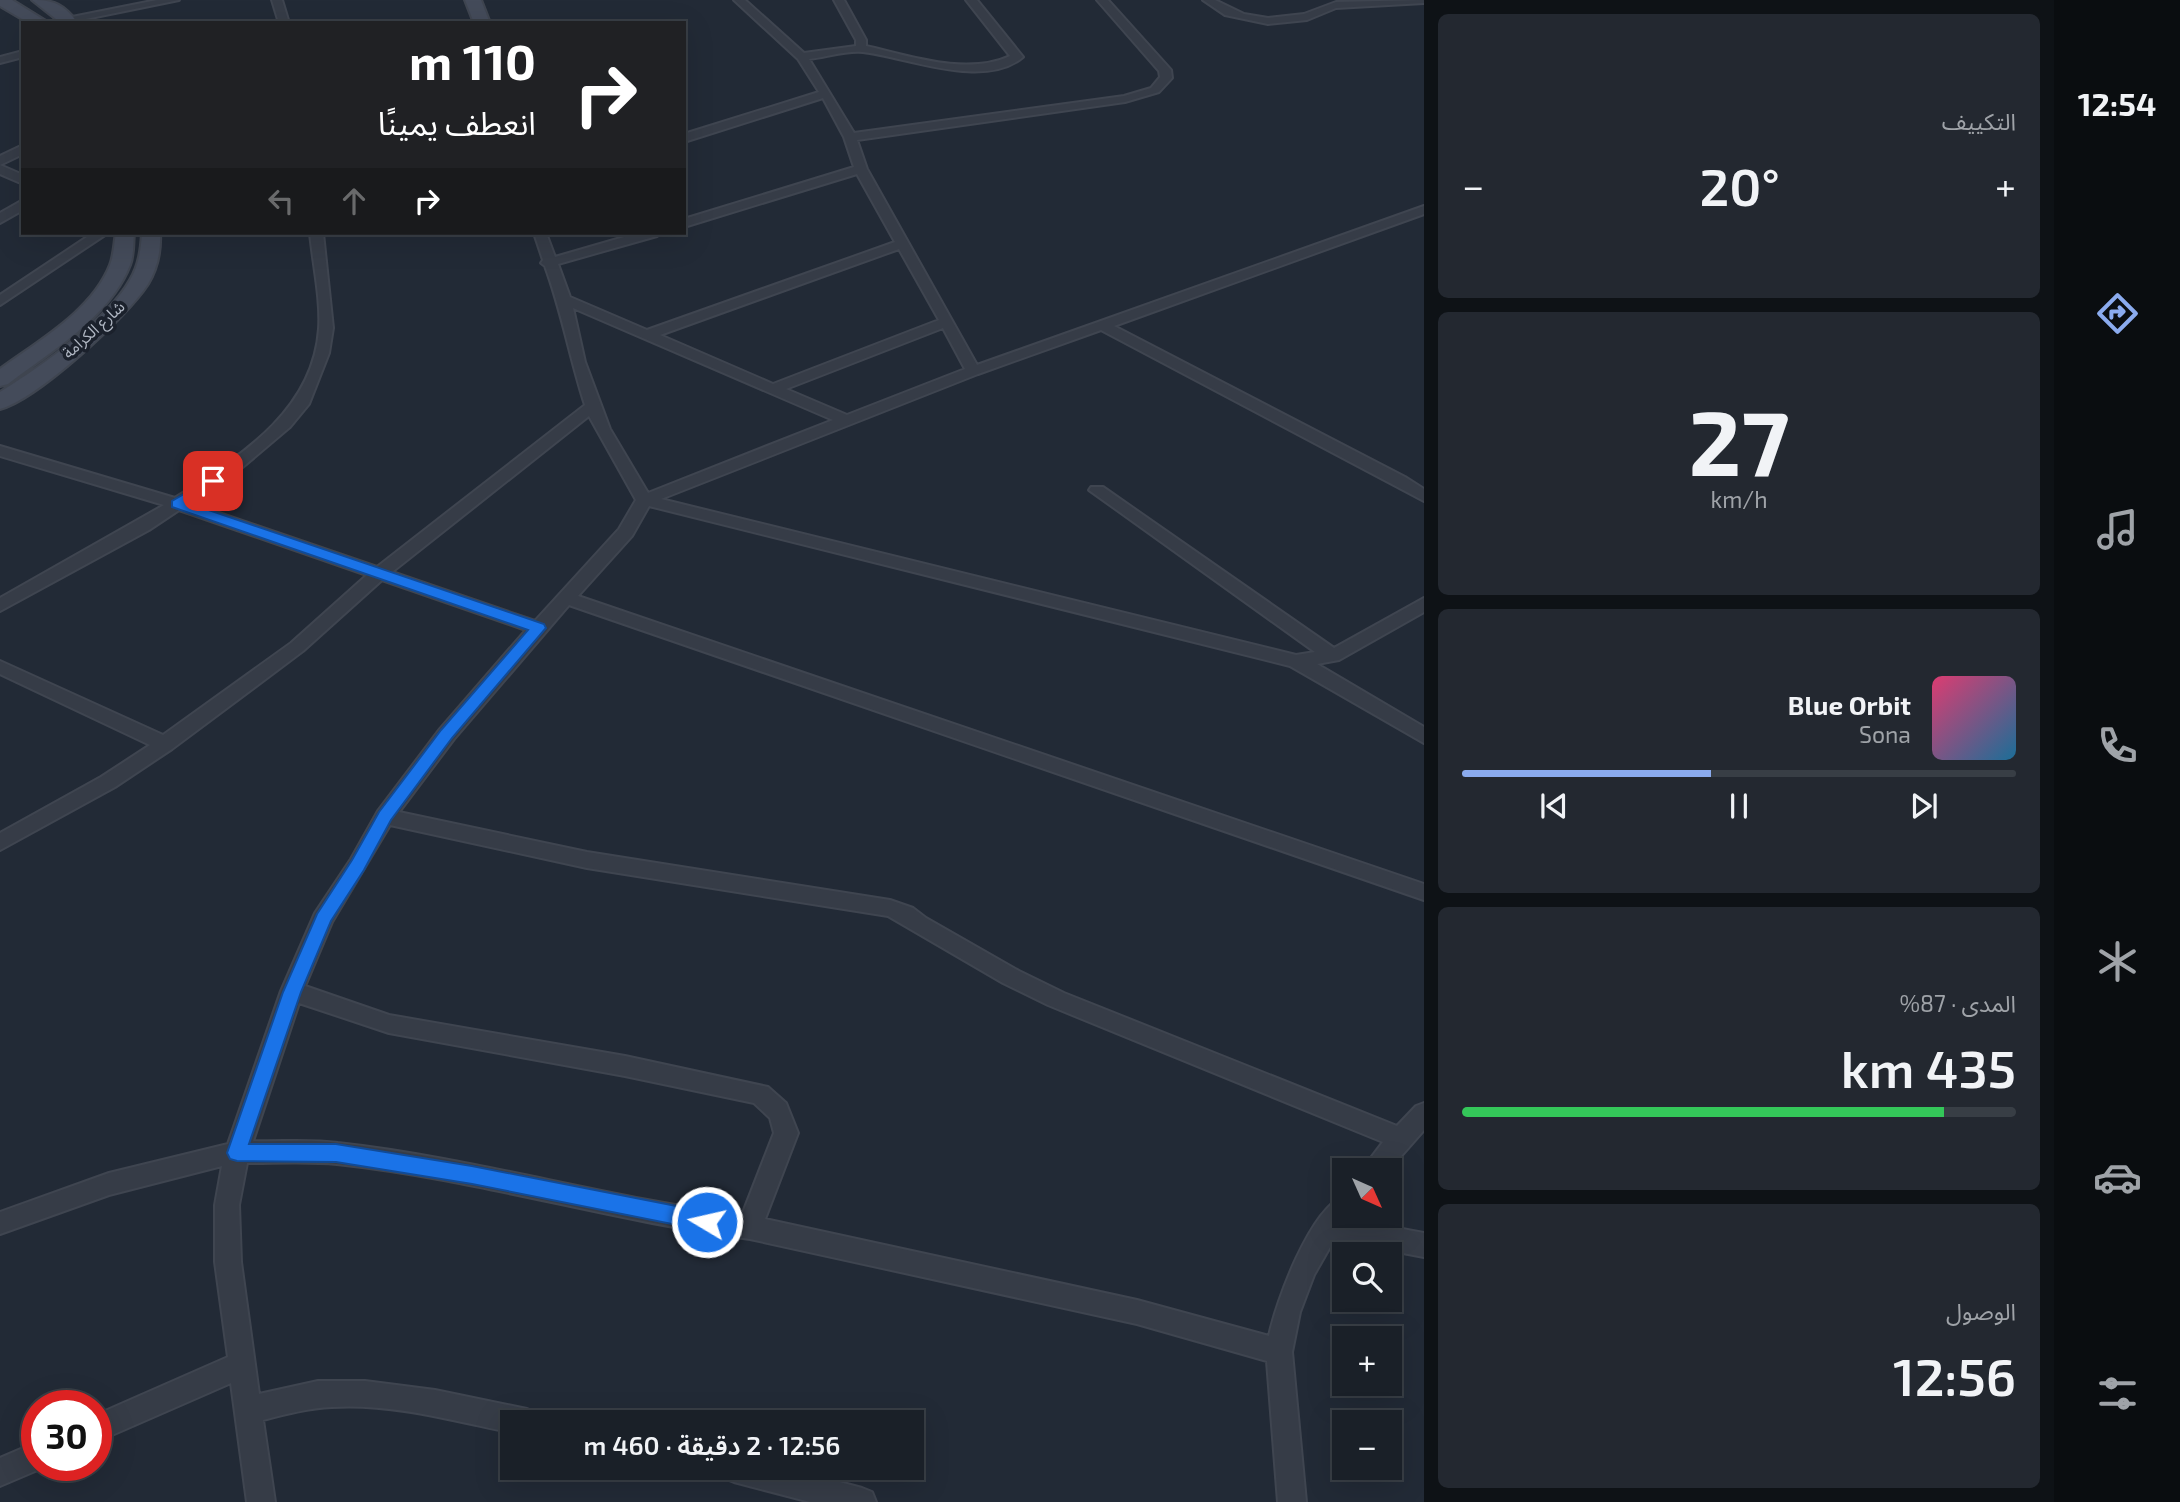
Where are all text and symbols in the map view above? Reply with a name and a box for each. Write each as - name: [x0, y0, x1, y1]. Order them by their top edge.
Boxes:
- text: 110 m: [409, 31, 536, 90]
- icon: right: [560, 49, 651, 140]
- text: 12:54: [2078, 84, 2156, 122]
- text: انعطف يمينًا: [378, 103, 536, 141]
- text: التكييف: [1942, 107, 2016, 135]
- text: 20°: [1699, 154, 1780, 216]
- text: −: [1462, 162, 1484, 208]
- text: +: [1995, 162, 2016, 208]
- icon: left: [262, 182, 300, 220]
- icon: ahead: [335, 182, 373, 220]
- icon: right: [408, 182, 446, 220]
- icon: directions: [2093, 289, 2142, 338]
- street label: شارع الكرامة: [58, 296, 131, 365]
- text: 27: [1689, 385, 1789, 494]
- pin: [183, 451, 243, 511]
- icon: arrive: [194, 462, 232, 500]
- text: km/h: [1710, 485, 1768, 513]
- icon: music: [2093, 505, 2142, 554]
- text: Blue Orbit: [1788, 689, 1911, 720]
- text: Sona: [1859, 720, 1911, 748]
- icon: phone: [2093, 721, 2142, 770]
- icon: previous: [1535, 787, 1573, 825]
- icon: pause: [1720, 787, 1758, 825]
- icon: next: [1905, 787, 1943, 825]
- icon: climate: [2093, 937, 2142, 986]
- text: المدى · 87%: [1900, 989, 2016, 1017]
- text: 435 km: [1841, 1036, 2016, 1098]
- icon: car: [2093, 1153, 2142, 1202]
- north arrow: [1332, 1158, 1402, 1228]
- map controls: [1332, 1158, 1402, 1480]
- position arrow: [670, 1185, 744, 1259]
- button: search: [1332, 1242, 1402, 1312]
- text: الوصول: [1946, 1297, 2016, 1325]
- button: +: [1332, 1326, 1402, 1396]
- text: 12:56: [1893, 1344, 2016, 1406]
- icon: filters: [2093, 1369, 2142, 1418]
- speed limit sign: 30: [21, 1390, 112, 1481]
- button: −: [1332, 1410, 1402, 1480]
- text: 12:56 · 2 دقيقة · 460 m: [584, 1429, 840, 1460]

